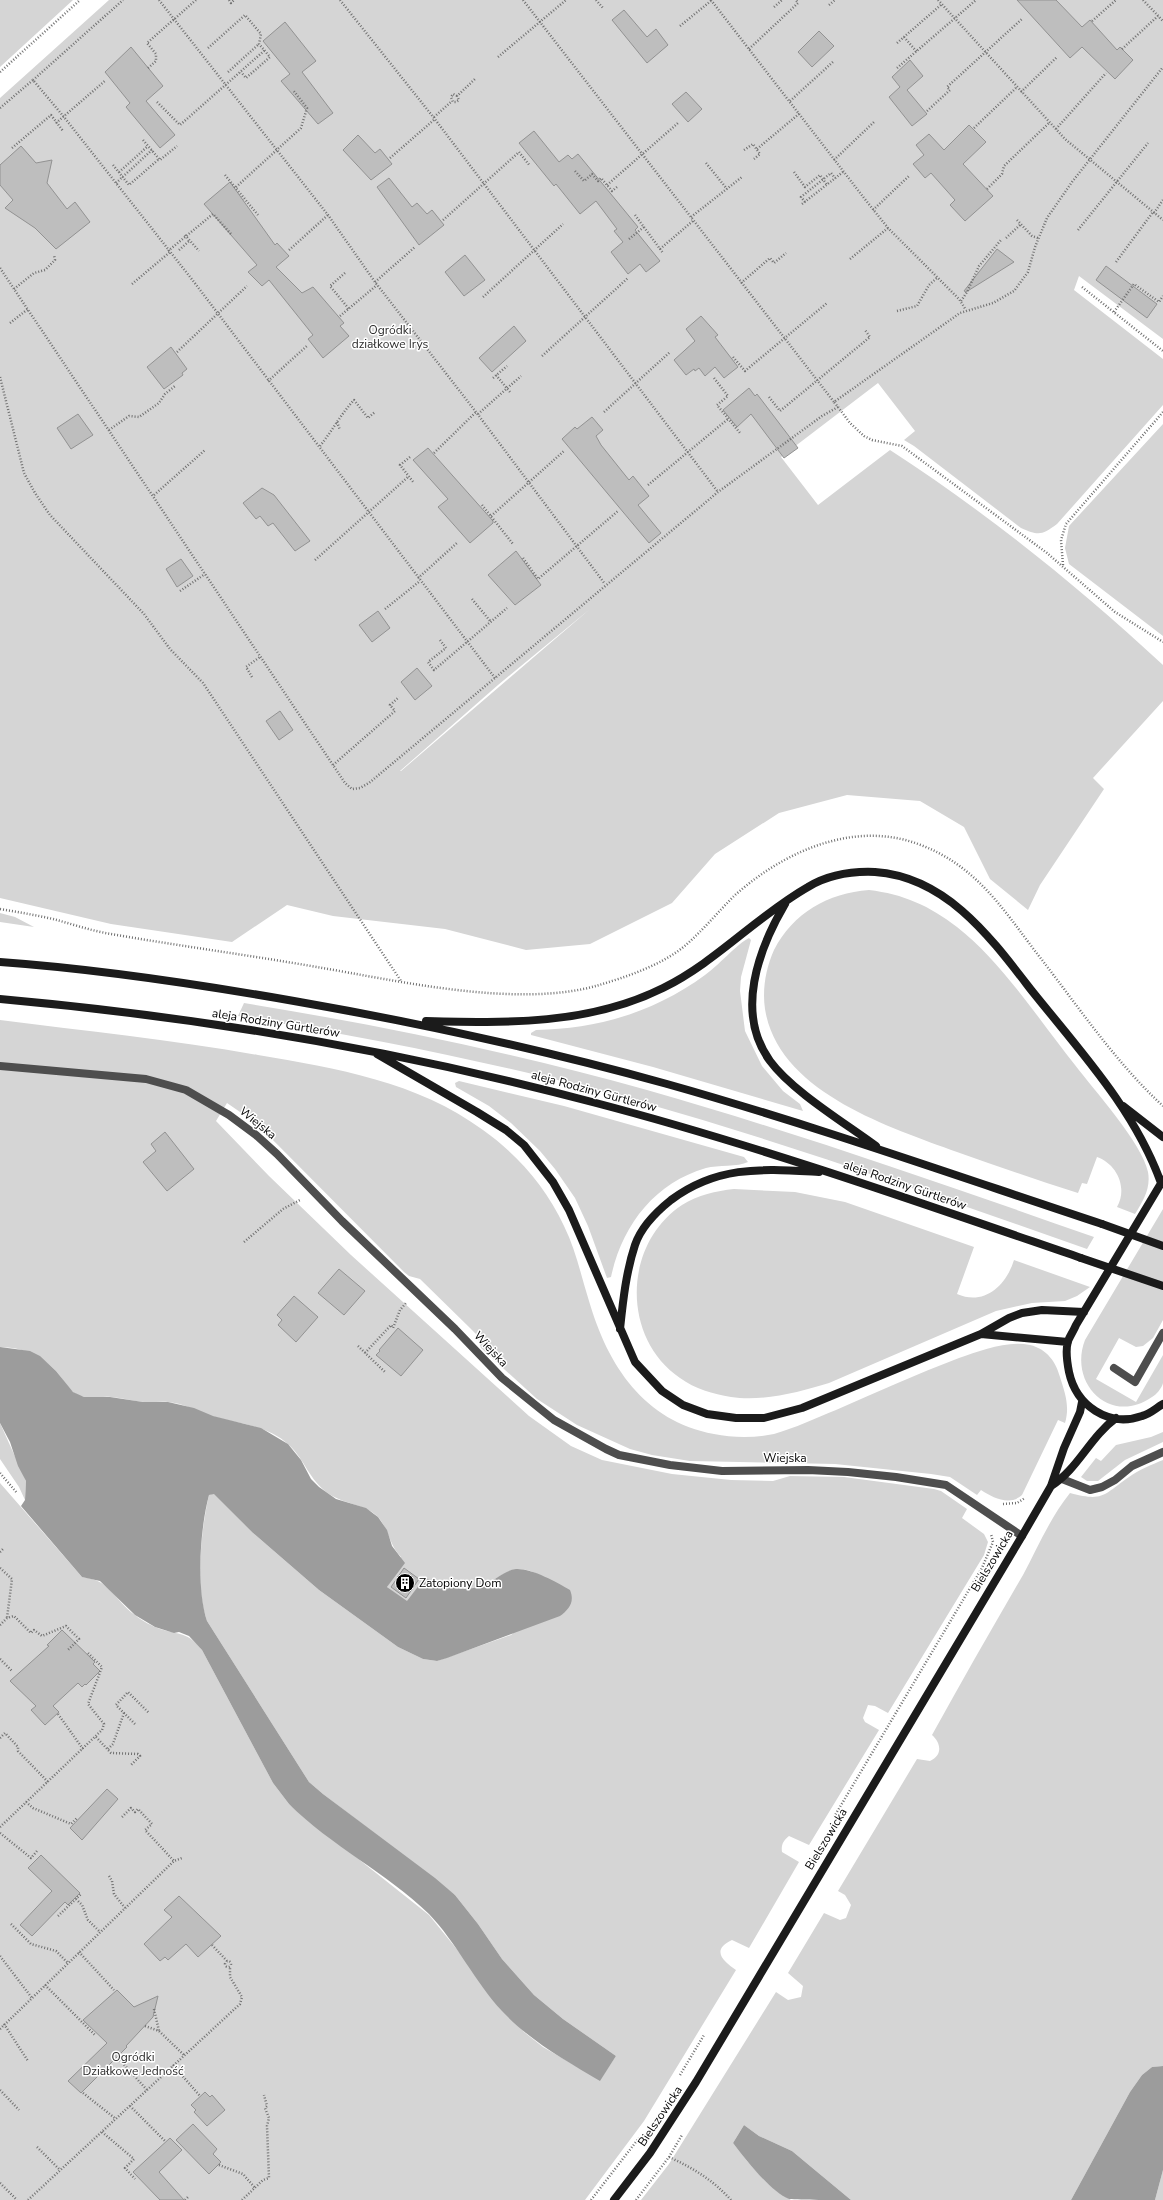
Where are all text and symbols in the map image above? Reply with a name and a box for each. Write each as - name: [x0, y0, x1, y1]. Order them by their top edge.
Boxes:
- park label: Ogródki działkowe Irys: [352, 322, 429, 352]
- street label: aleja Rodziny Gürtlerów: [211, 1005, 341, 1041]
- street label: aleja Rodziny Gürtlerów: [529, 1067, 659, 1115]
- street label: Wiejska: [236, 1103, 280, 1143]
- street label: aleja Rodziny Gürtlerów: [841, 1156, 969, 1214]
- street label: Wiejska: [470, 1328, 512, 1370]
- street label: Wiejska: [763, 1450, 807, 1466]
- street label: Bielszowicka: [967, 1527, 1017, 1595]
- building icon: Zatopiony Dom: [394, 1572, 416, 1594]
- place label: Zatopiony Dom: [419, 1575, 501, 1591]
- street label: Bielszowicka: [801, 1805, 851, 1873]
- park label: Ogródki Działkowe Jedność: [82, 2049, 184, 2079]
- street label: Bielszowicka: [634, 2083, 686, 2149]

